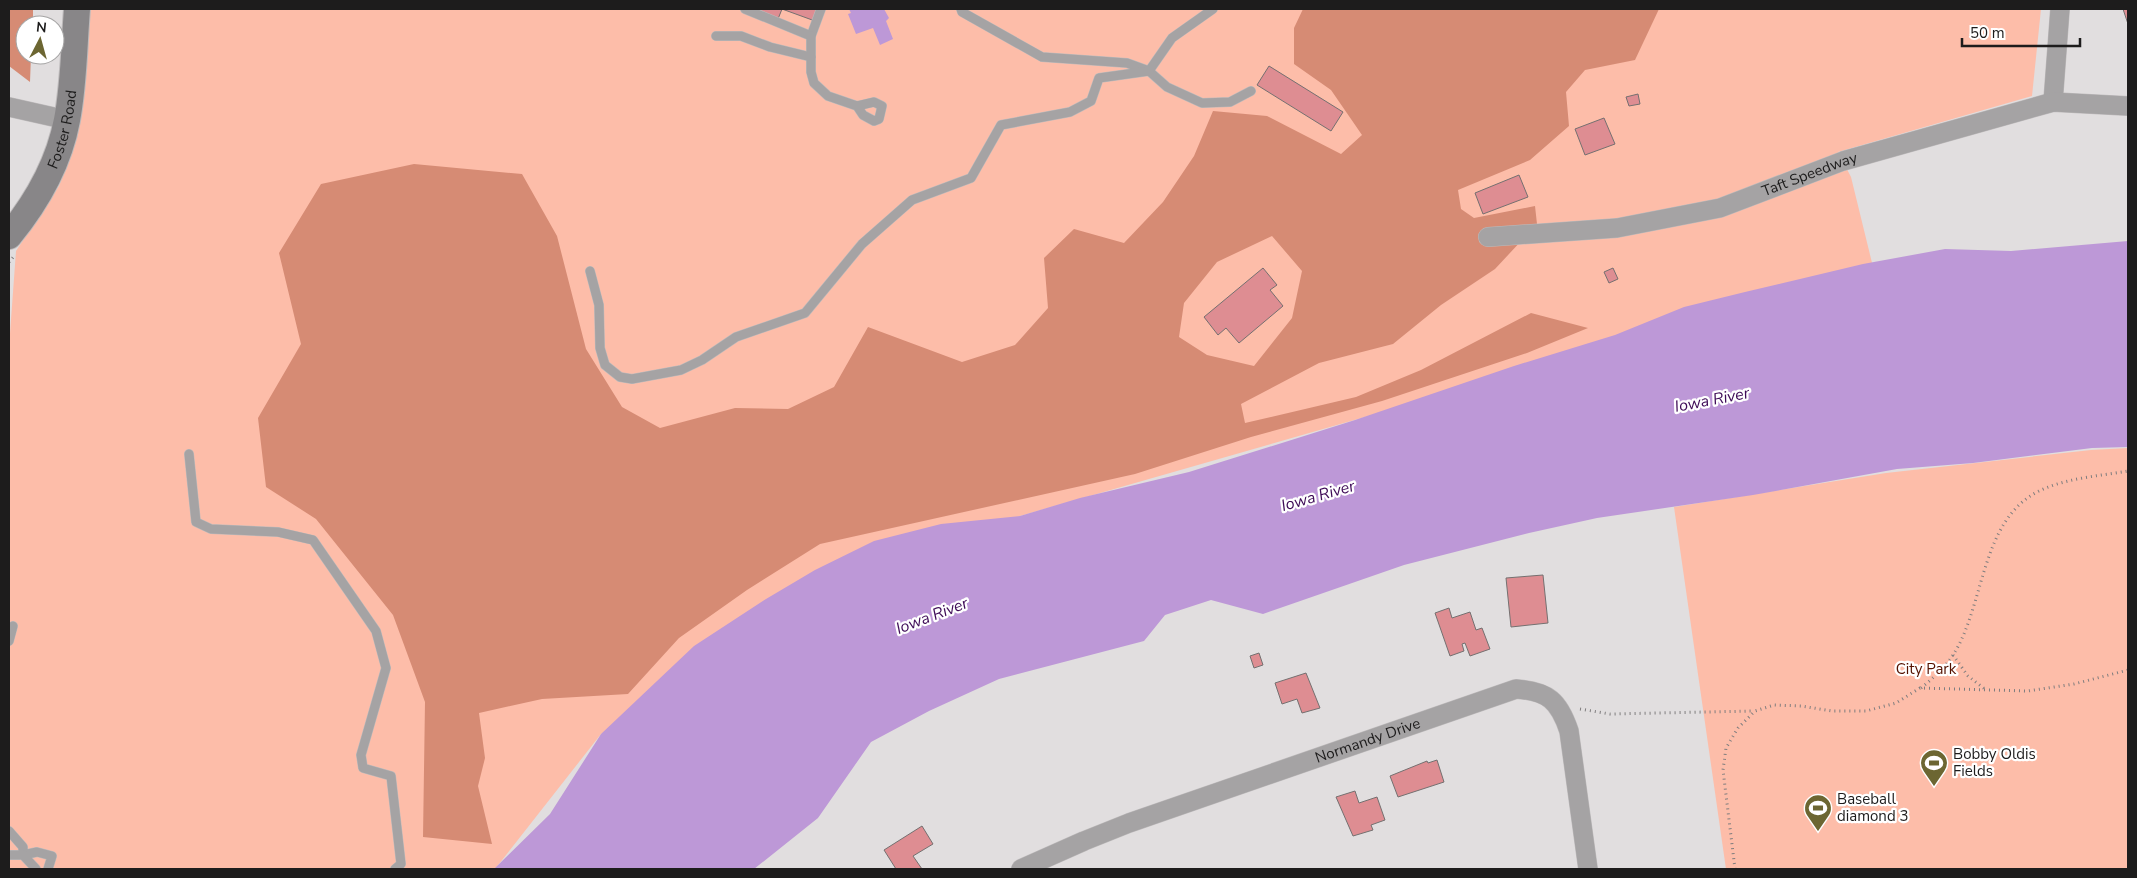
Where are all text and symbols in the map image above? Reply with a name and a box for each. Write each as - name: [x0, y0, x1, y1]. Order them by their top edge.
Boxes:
- north arrow: [15, 15, 65, 65]
- scale bar: [1962, 15, 2080, 47]
- text: N: [35, 18, 48, 38]
- text: 50 m: [1970, 23, 2005, 43]
- street label: Foster Road: [43, 89, 81, 172]
- street label: Taft Speedway: [1759, 147, 1860, 201]
- water label: Iowa River: [1673, 382, 1752, 418]
- water label: Iowa River: [1279, 475, 1359, 517]
- water label: Iowa River: [893, 592, 972, 640]
- park label: City Park: [1896, 659, 1957, 679]
- street label: Normandy Drive: [1312, 713, 1423, 768]
- place label: Bobby Oldis Fields: [1953, 744, 2036, 781]
- sports icon: Bobby Oldis Fields: [1919, 748, 1949, 787]
- place label: Baseball diamond 3: [1837, 789, 1908, 826]
- sports icon: Baseball diamond 3: [1803, 793, 1833, 832]

